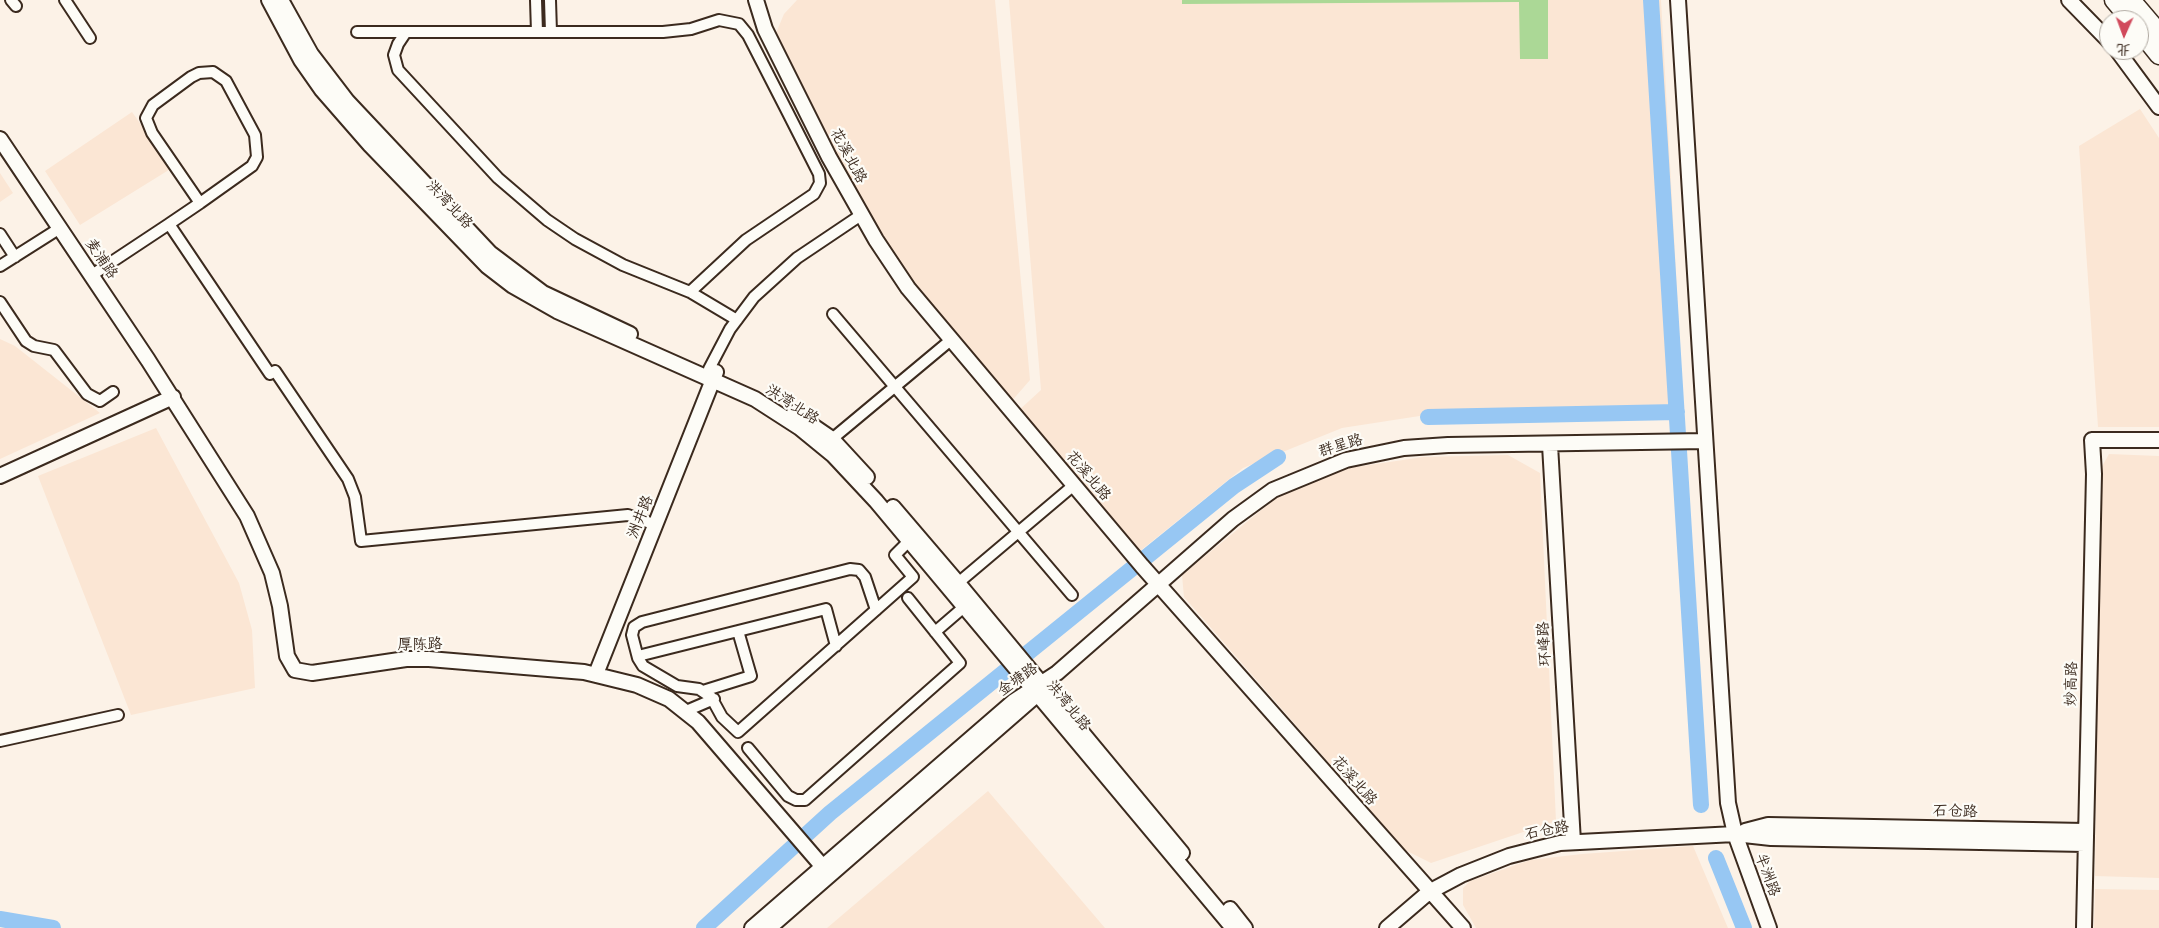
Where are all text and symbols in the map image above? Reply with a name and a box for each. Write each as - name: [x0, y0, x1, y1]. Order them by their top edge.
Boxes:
- north arrow: [2099, 10, 2149, 60]
- text: 北: [2116, 37, 2131, 62]
- street label: 花溪北路: [826, 125, 870, 187]
- street label: 洪湾北路: [422, 177, 476, 233]
- street label: 麦浦路: [81, 235, 121, 283]
- street label: 洪湾北路: [762, 381, 822, 429]
- street label: 群星路: [1317, 431, 1365, 461]
- street label: 花溪北路: [1062, 447, 1114, 505]
- street label: 洲井路: [624, 493, 658, 541]
- street label: 环峰路: [1535, 621, 1555, 667]
- street label: 厚陈路: [397, 636, 443, 654]
- street label: 金塘路: [994, 660, 1042, 700]
- street label: 妙高路: [2063, 661, 2081, 707]
- street label: 洪湾北路: [1042, 677, 1094, 735]
- street label: 花溪北路: [1328, 752, 1380, 810]
- street label: 石仓路: [1932, 803, 1978, 821]
- street label: 石仓路: [1523, 818, 1571, 844]
- street label: 半洲路: [1751, 851, 1783, 899]

